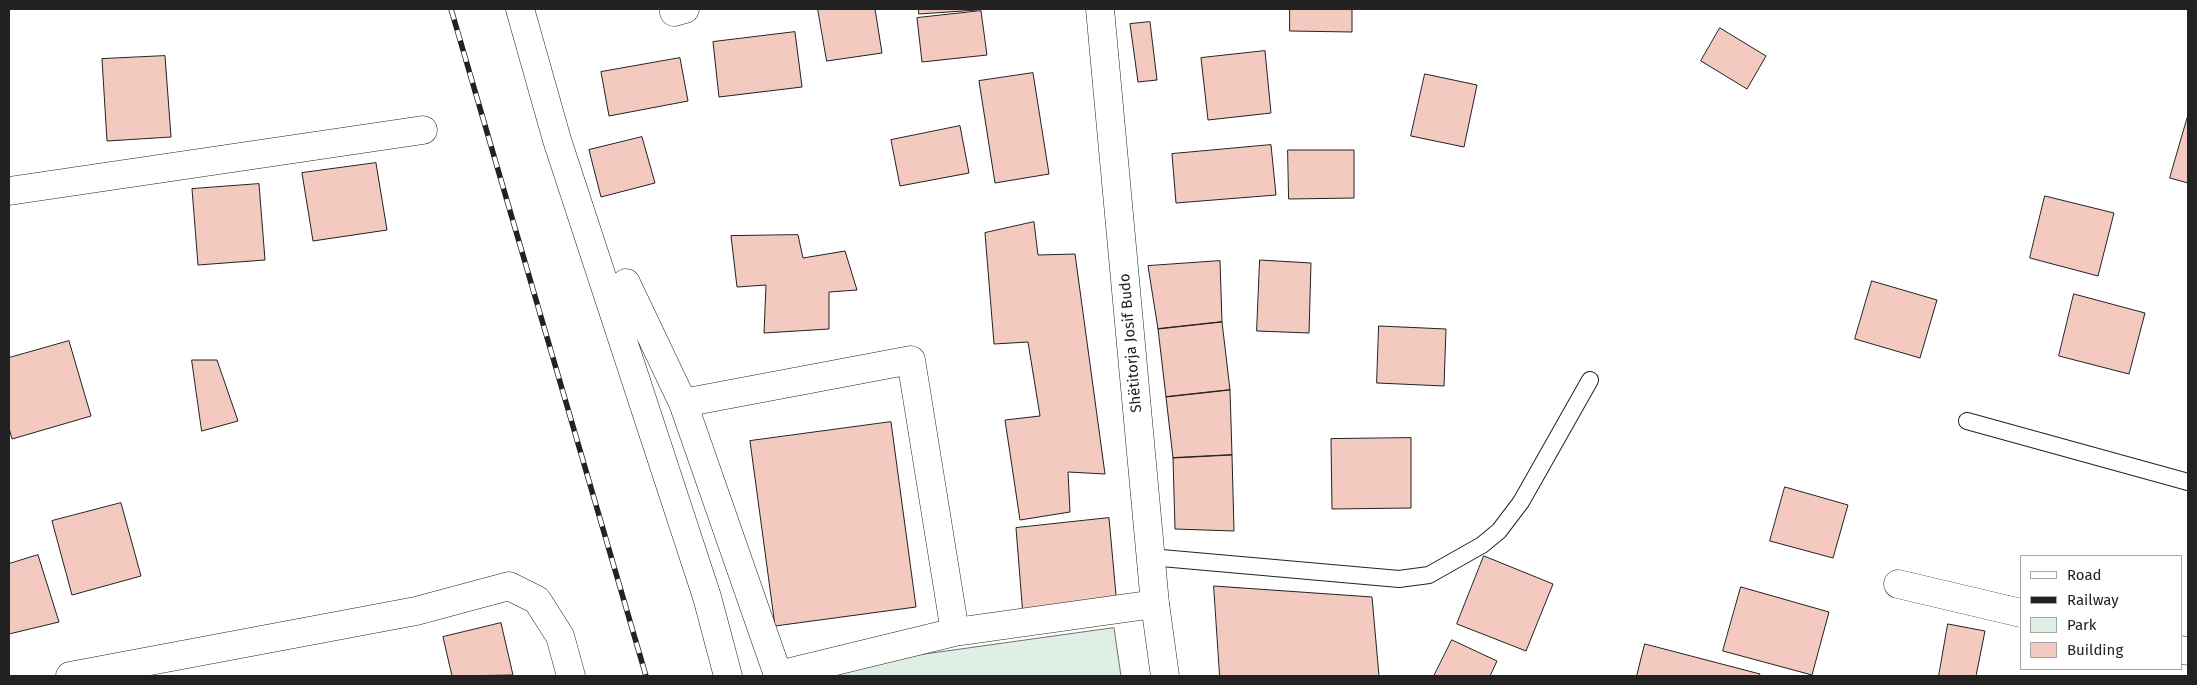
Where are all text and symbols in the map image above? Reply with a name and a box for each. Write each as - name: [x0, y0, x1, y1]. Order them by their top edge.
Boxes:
- street label: Shëtitorja Josif Budo: [1116, 273, 1146, 413]
- legend: [2020, 555, 2182, 670]
- text: Road: [2067, 566, 2102, 584]
- text: Railway: [2067, 591, 2119, 609]
- text: Park: [2067, 616, 2097, 634]
- text: Building: [2067, 641, 2123, 659]

